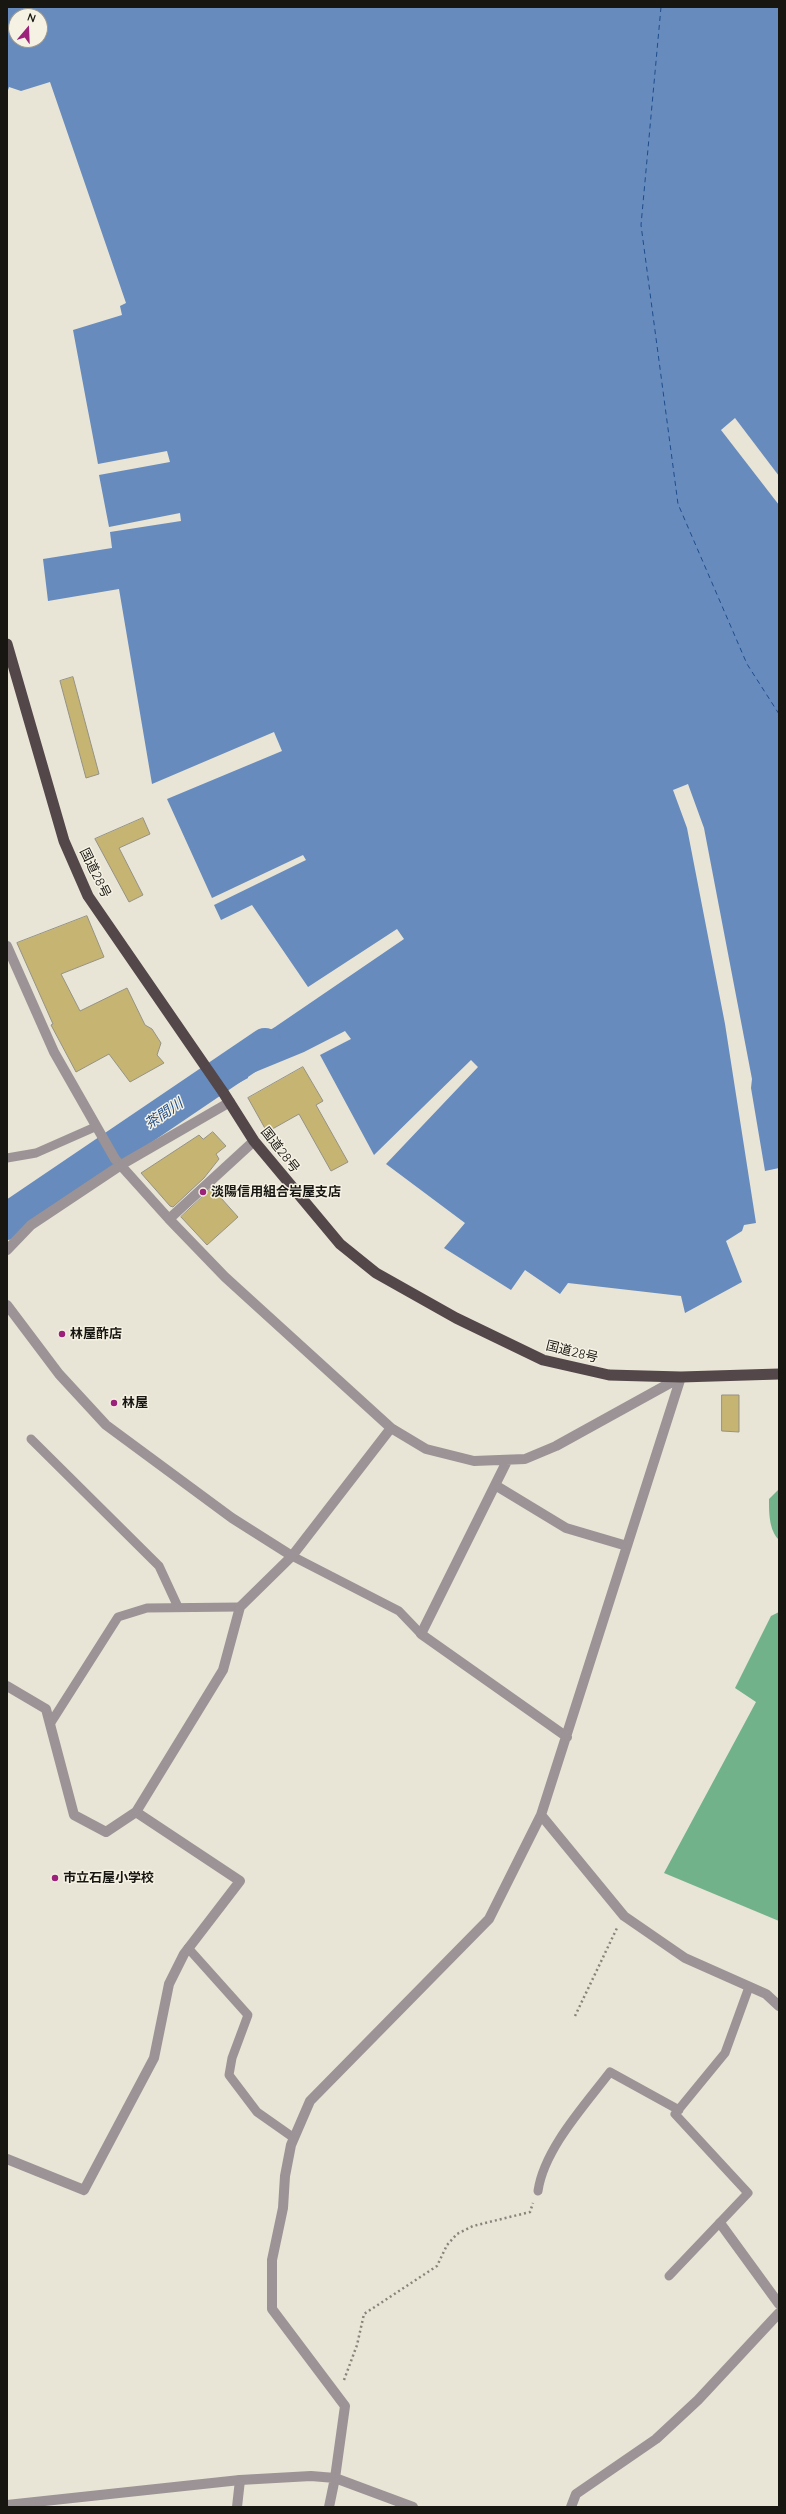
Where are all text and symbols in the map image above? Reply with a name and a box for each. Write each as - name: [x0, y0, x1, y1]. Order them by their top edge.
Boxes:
- north arrow: [8, 8, 48, 48]
- text: N: [25, 10, 38, 26]
- street label: 国道28号: [76, 846, 114, 900]
- water label: 茶間川: [142, 1095, 186, 1133]
- street label: 国道28号: [257, 1124, 303, 1176]
- place label: 淡陽信用組合岩屋支店: [211, 1184, 341, 1200]
- marker: 淡陽信用組合岩屋支店: [198, 1187, 208, 1197]
- place label: 林屋酢店: [70, 1326, 122, 1342]
- marker: 林屋酢店: [57, 1329, 67, 1339]
- street label: 国道28号: [544, 1338, 600, 1366]
- place label: 林屋: [122, 1395, 148, 1411]
- marker: 林屋: [109, 1398, 119, 1408]
- place label: 市立石屋小学校: [63, 1870, 154, 1886]
- marker: 市立石屋小学校: [50, 1873, 60, 1883]

